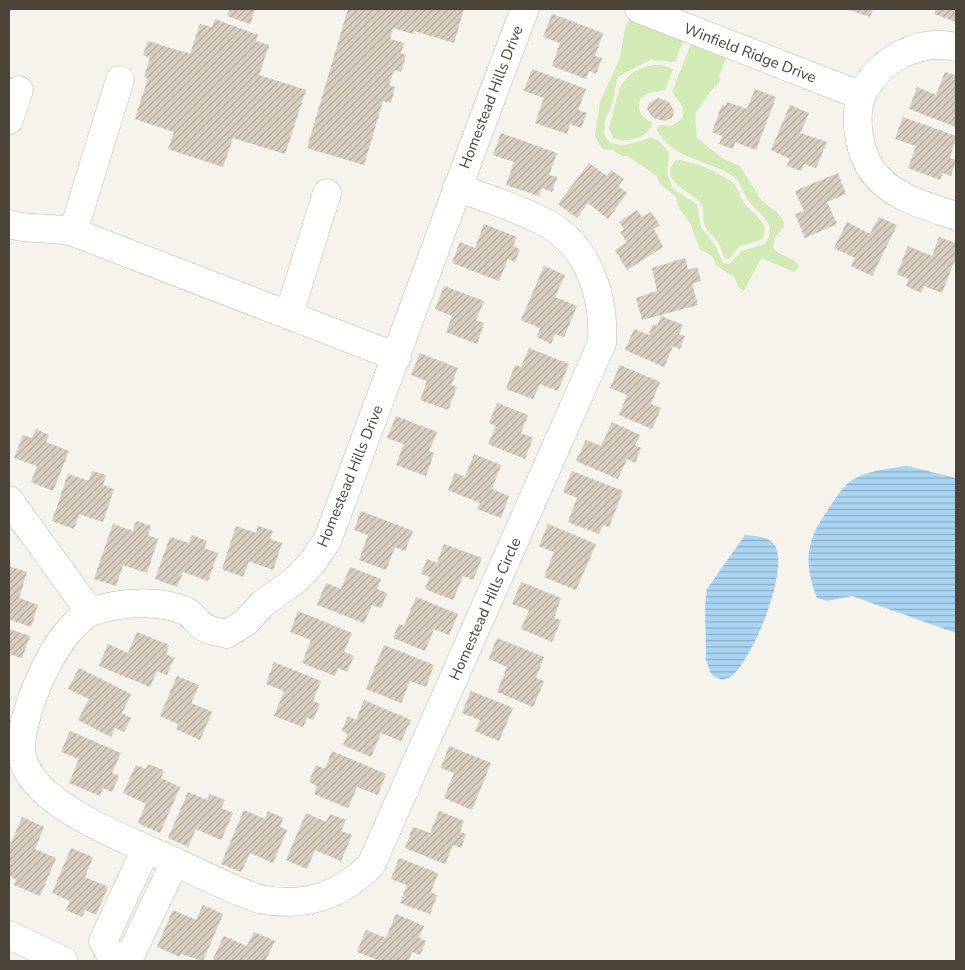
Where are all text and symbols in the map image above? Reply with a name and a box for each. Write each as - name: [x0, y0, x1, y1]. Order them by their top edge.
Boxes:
- street label: Winfield Ridge Drive: [681, 19, 819, 87]
- street label: Homestead Hills Drive: [454, 23, 528, 171]
- street label: Homestead Hills Drive: [312, 402, 388, 550]
- street label: Homestead Hills Circle: [444, 534, 526, 684]

